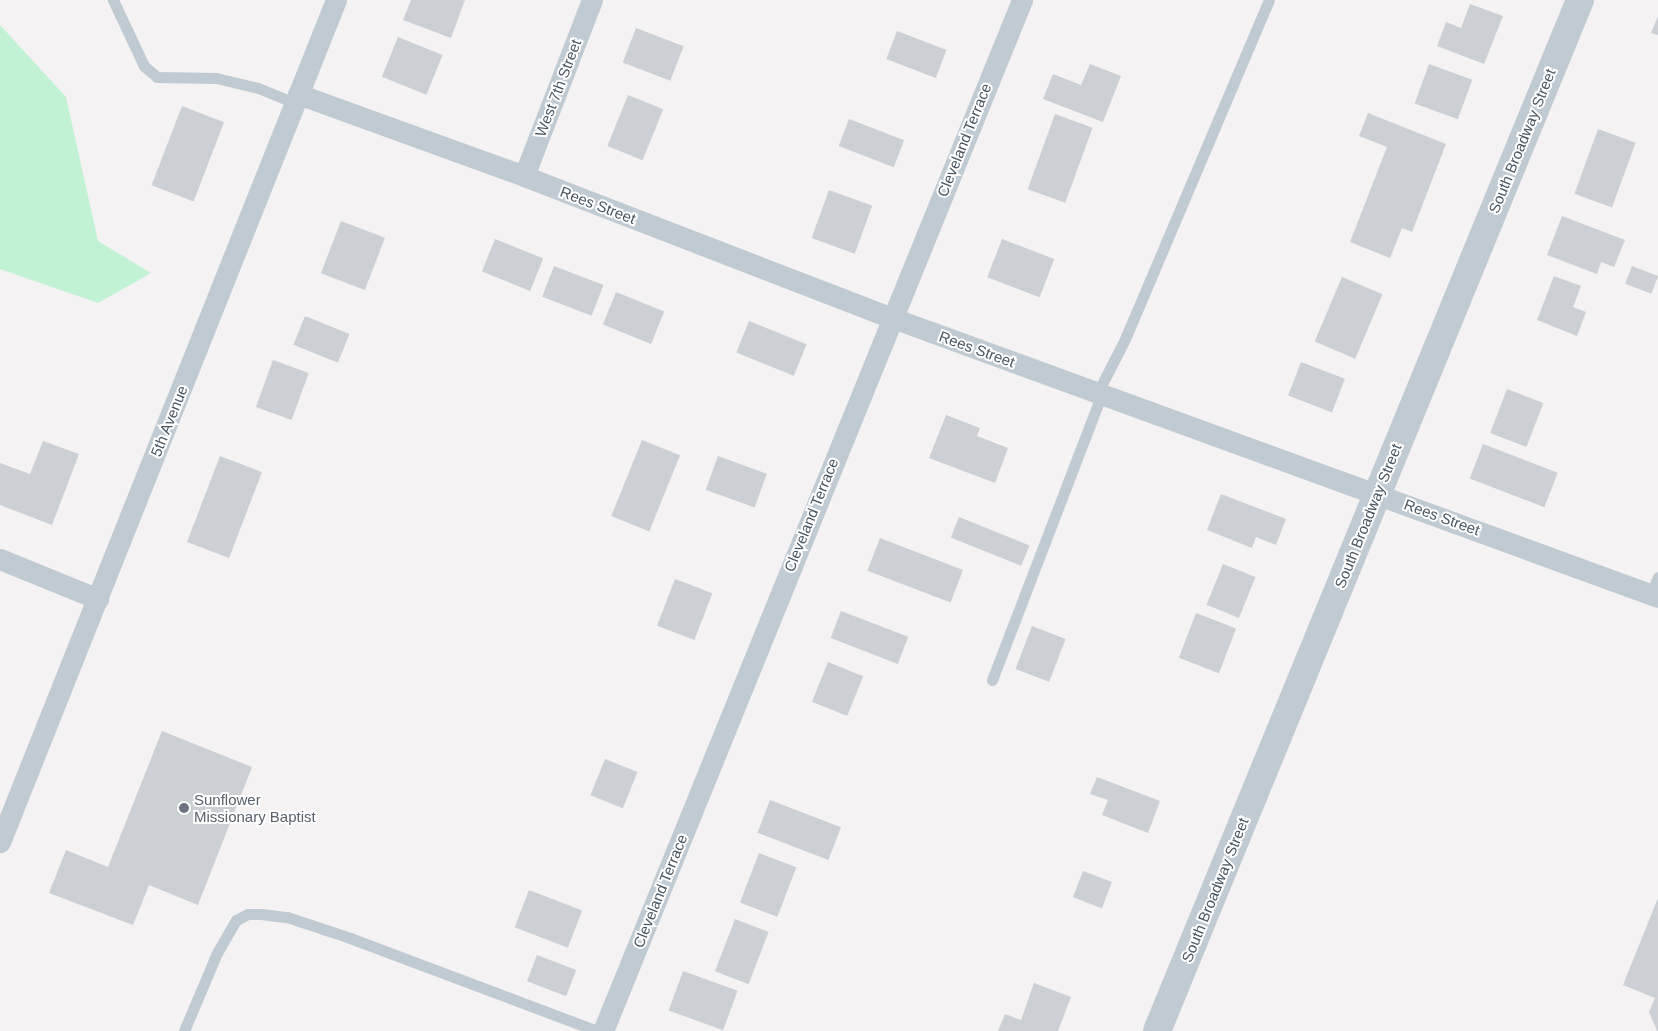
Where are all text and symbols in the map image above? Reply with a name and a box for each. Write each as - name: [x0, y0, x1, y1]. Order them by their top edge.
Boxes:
- street label: West 7th Street: [531, 37, 585, 139]
- street label: South Broadway Street: [1485, 66, 1559, 216]
- street label: Cleveland Terrace: [933, 81, 995, 199]
- street label: Rees Street: [558, 182, 638, 228]
- street label: Rees Street: [937, 327, 1017, 371]
- street label: 5th Avenue: [146, 383, 192, 459]
- street label: South Broadway Street: [1331, 441, 1405, 591]
- street label: Cleveland Terrace: [780, 456, 842, 574]
- street label: Rees Street: [1402, 495, 1482, 539]
- place label: Sunflower Missionary Baptist: [194, 790, 316, 825]
- marker: Sunflower Missionary Baptist: [178, 802, 190, 814]
- street label: South Broadway Street: [1178, 815, 1252, 965]
- street label: Cleveland Terrace: [629, 832, 691, 950]

